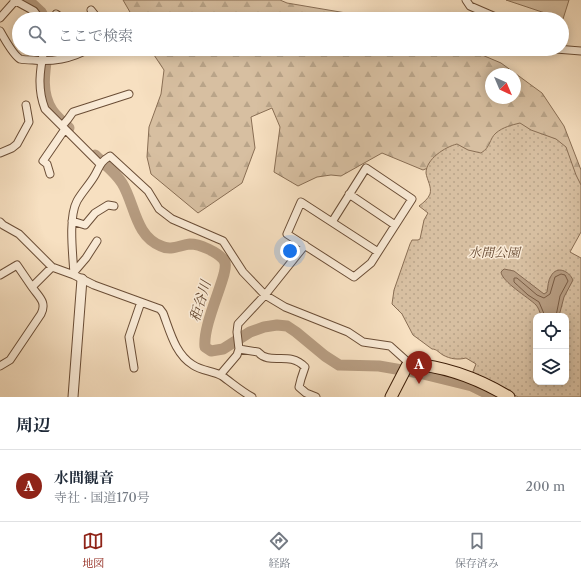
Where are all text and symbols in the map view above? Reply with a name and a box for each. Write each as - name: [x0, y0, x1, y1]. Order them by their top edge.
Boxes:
- search box: [12, 12, 569, 56]
- icon: search: [26, 23, 48, 45]
- text: ここで検索: [58, 26, 133, 45]
- north arrow: [485, 68, 521, 104]
- your location: [280, 241, 300, 261]
- park label: 水間公園: [468, 244, 522, 260]
- water label: 秬谷川: [185, 276, 215, 324]
- map controls: [533, 313, 569, 385]
- button: locate: [533, 313, 569, 349]
- button: layers: [533, 349, 569, 385]
- pin: A: [406, 351, 432, 384]
- text: 周辺: [16, 415, 50, 435]
- text: 水間観音: [54, 468, 114, 487]
- text: A: [24, 478, 34, 494]
- text: 200 m: [525, 478, 565, 494]
- text: 寺社 · 国道170号: [54, 489, 150, 505]
- tab: 地図: [82, 530, 104, 570]
- tab: 経路: [268, 530, 290, 570]
- tab: 保存済み: [455, 530, 499, 570]

